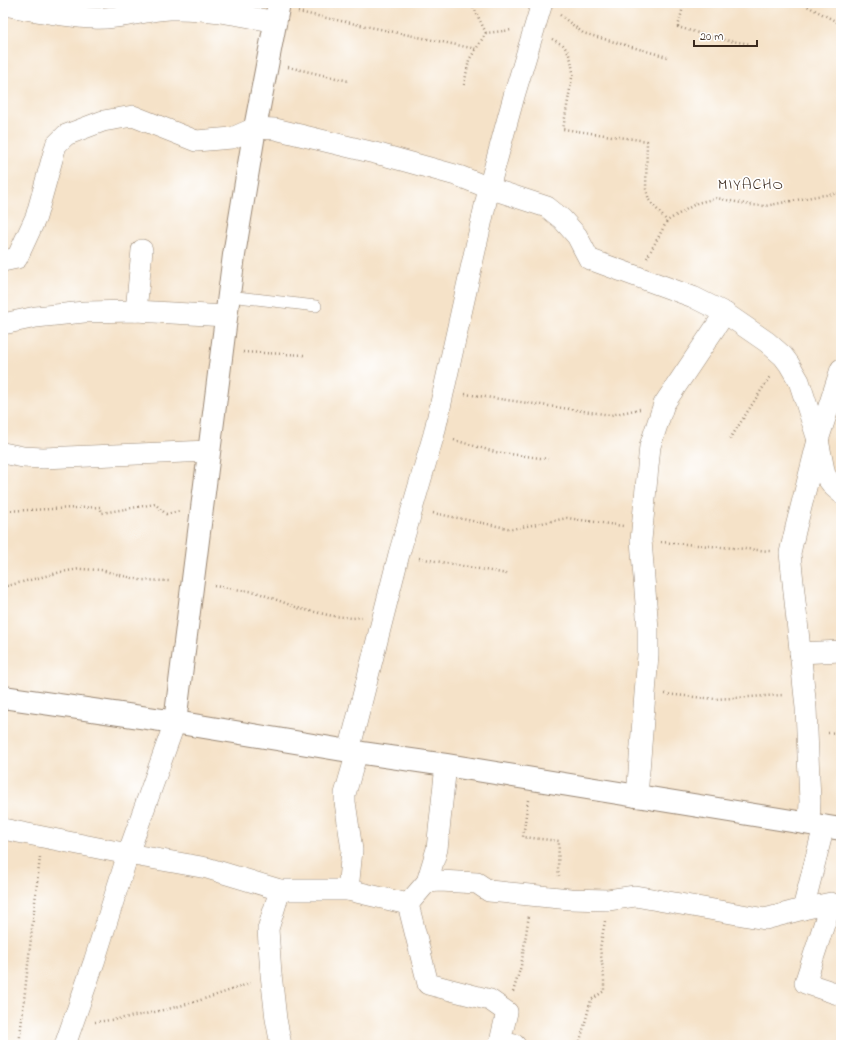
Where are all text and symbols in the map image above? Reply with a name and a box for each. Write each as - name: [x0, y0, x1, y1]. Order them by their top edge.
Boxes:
- scale bar: [694, 22, 757, 48]
- text: 20 m: [700, 28, 723, 46]
- district label: MIYACHO: [718, 173, 784, 197]

